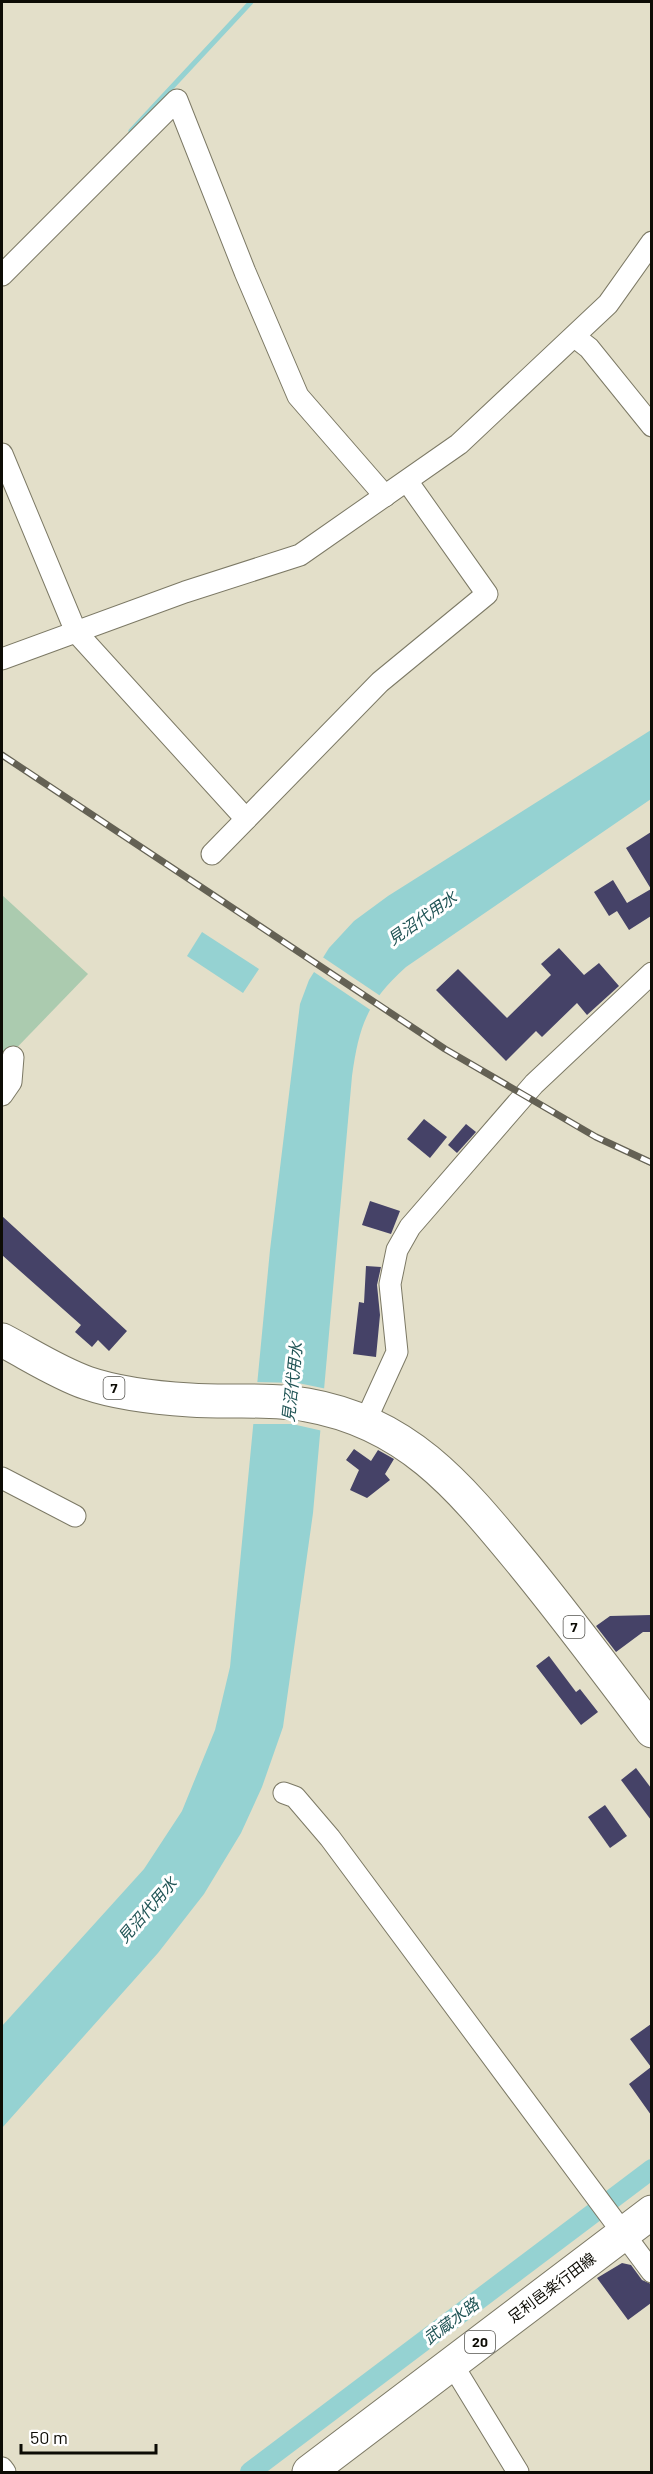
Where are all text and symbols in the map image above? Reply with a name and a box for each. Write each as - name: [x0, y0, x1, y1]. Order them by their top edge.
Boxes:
- water label: 見沼代用水: [383, 886, 462, 948]
- water label: 見沼代用水: [278, 1339, 305, 1423]
- road number: 7: [104, 1377, 124, 1399]
- road number: 7: [564, 1616, 584, 1638]
- water label: 見沼代用水: [113, 1872, 181, 1946]
- street label: 足利邑楽行田線: [504, 2248, 599, 2326]
- water label: 武蔵水路: [419, 2293, 484, 2347]
- road number: 20: [465, 2331, 495, 2353]
- scale bar: [21, 2417, 156, 2455]
- text: 50 m: [30, 2426, 68, 2448]

